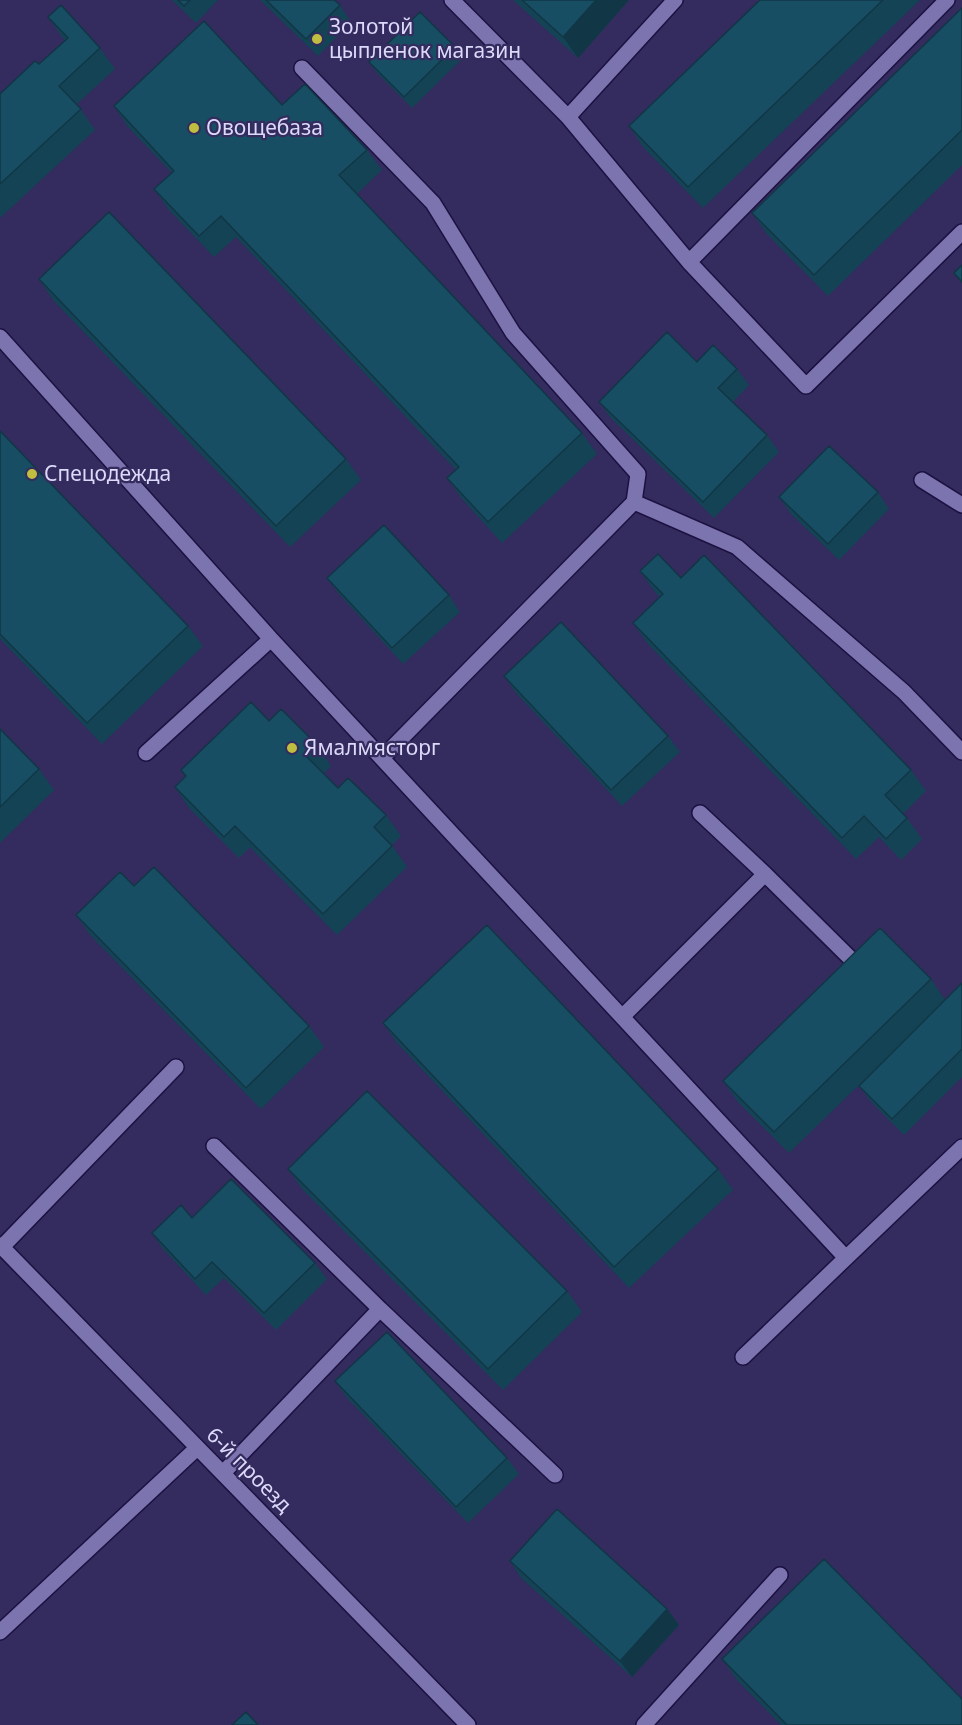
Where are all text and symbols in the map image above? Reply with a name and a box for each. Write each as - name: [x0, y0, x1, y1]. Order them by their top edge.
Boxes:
- place label: Золотой цыпленок магазин: [329, 12, 521, 64]
- marker: Золотой цыпленок магазин: [310, 32, 324, 46]
- place label: Овощебаза: [206, 113, 323, 141]
- marker: Овощебаза: [187, 121, 201, 135]
- place label: Спецодежда: [44, 459, 171, 487]
- marker: Спецодежда: [25, 467, 39, 481]
- place label: Ямалмясторг: [304, 733, 440, 761]
- marker: Ямалмясторг: [285, 741, 299, 755]
- street label: 6-й проезд: [201, 1421, 299, 1518]

